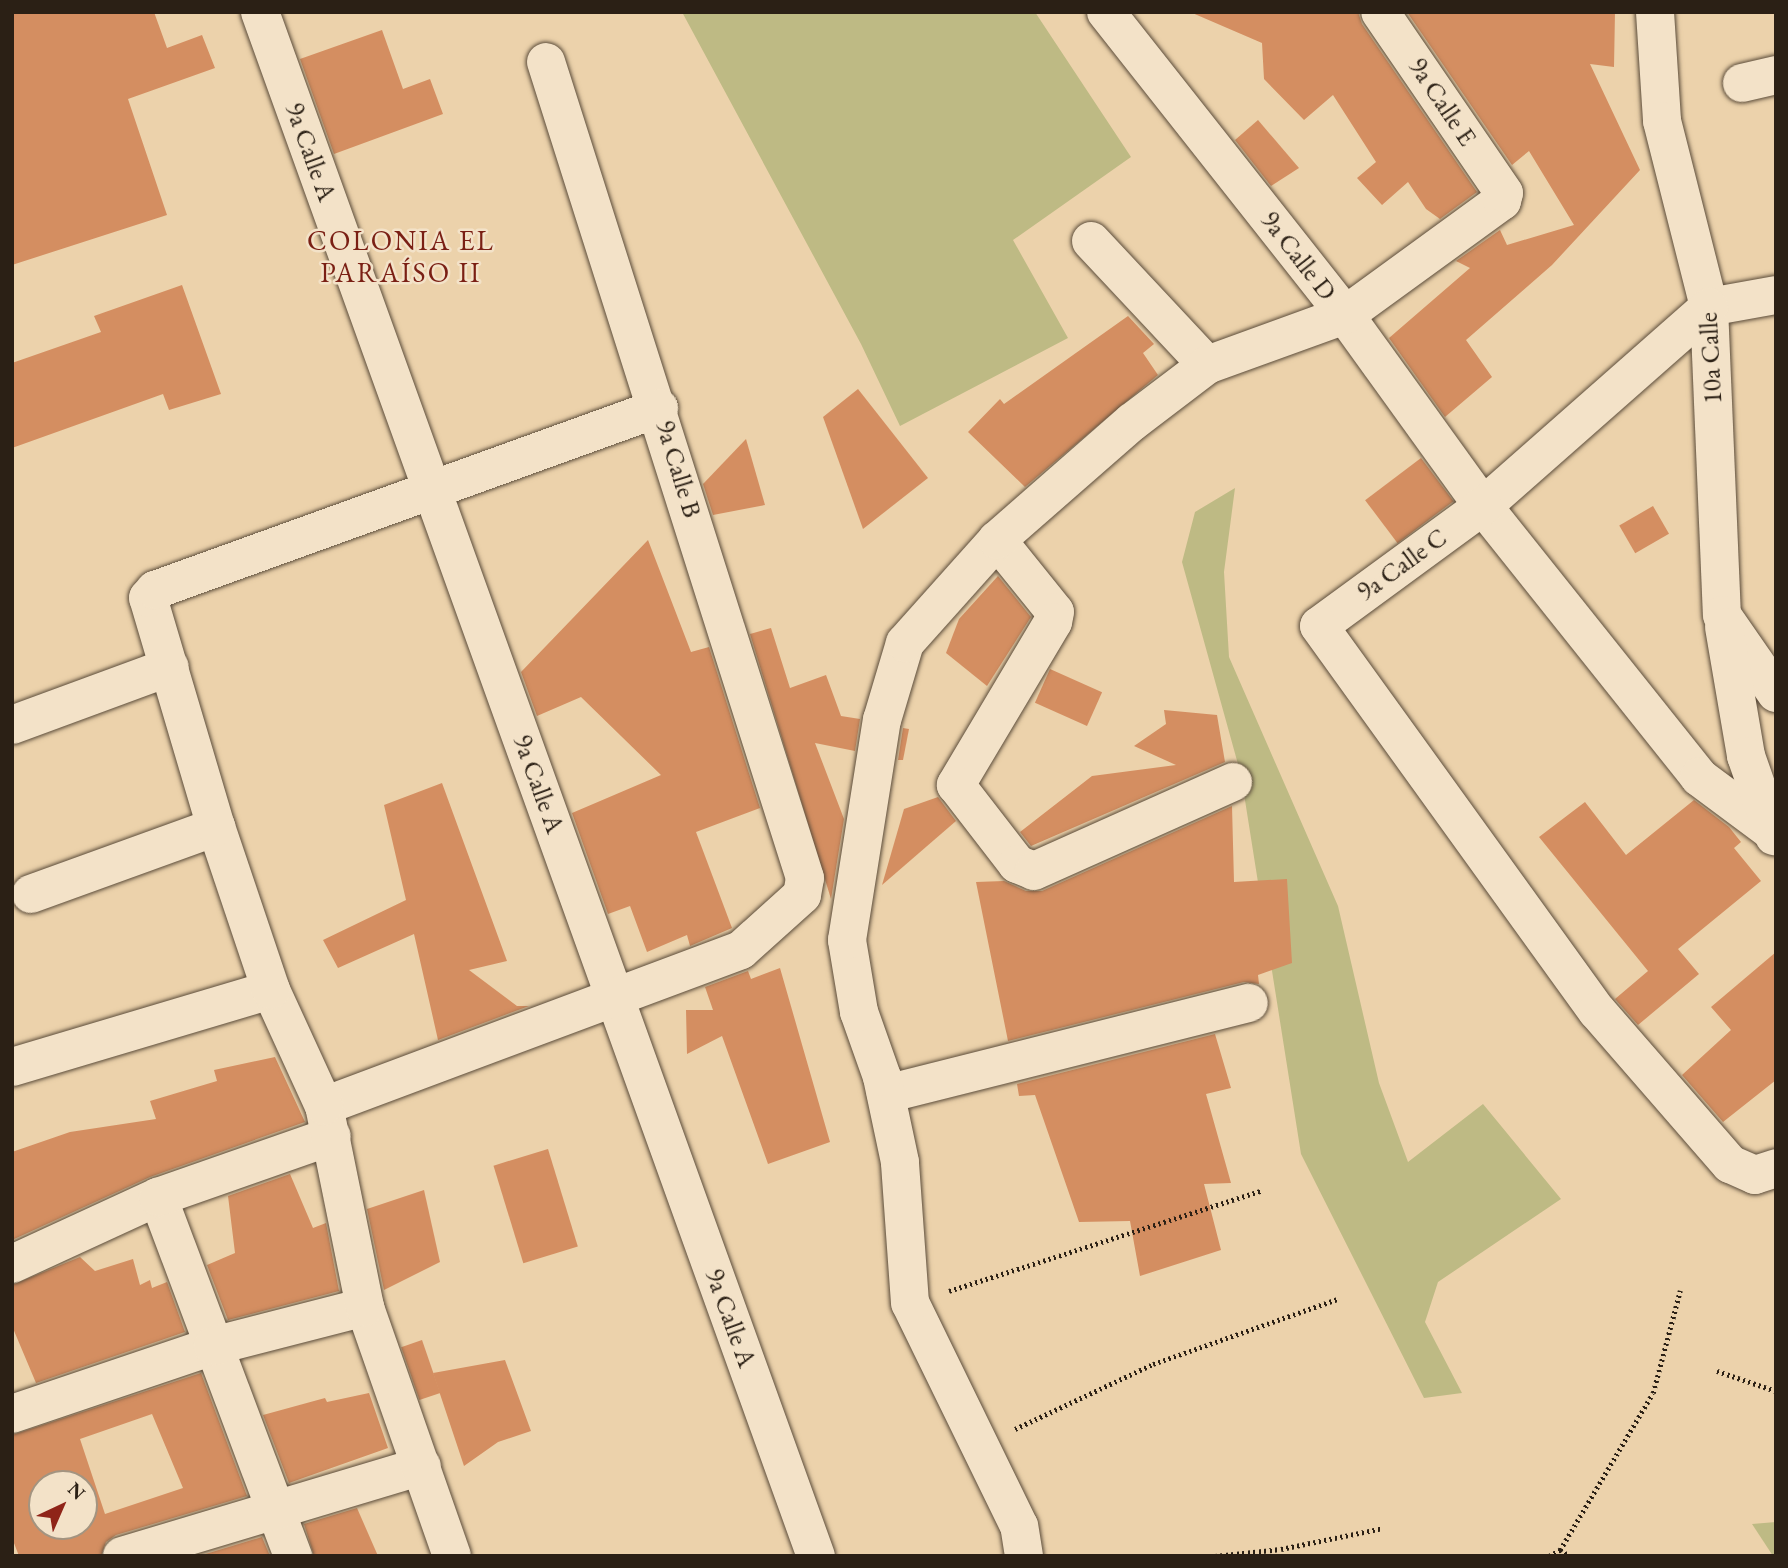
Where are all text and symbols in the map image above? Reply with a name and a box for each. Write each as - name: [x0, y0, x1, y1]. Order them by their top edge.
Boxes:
- street label: 9a Calle E: [1401, 52, 1483, 152]
- street label: 9a Calle A: [278, 98, 342, 206]
- street label: 9a Calle D: [1254, 205, 1342, 307]
- district label: COLONIA EL PARAÍSO II: [308, 223, 494, 289]
- street label: 10a Calle: [1693, 311, 1729, 405]
- street label: 9a Calle B: [648, 417, 708, 521]
- street label: 9a Calle C: [1351, 522, 1453, 608]
- street label: 9a Calle A: [506, 730, 570, 838]
- street label: 9a Calle A: [698, 1264, 762, 1372]
- north arrow: [28, 1470, 98, 1540]
- text: N: [62, 1477, 91, 1505]

